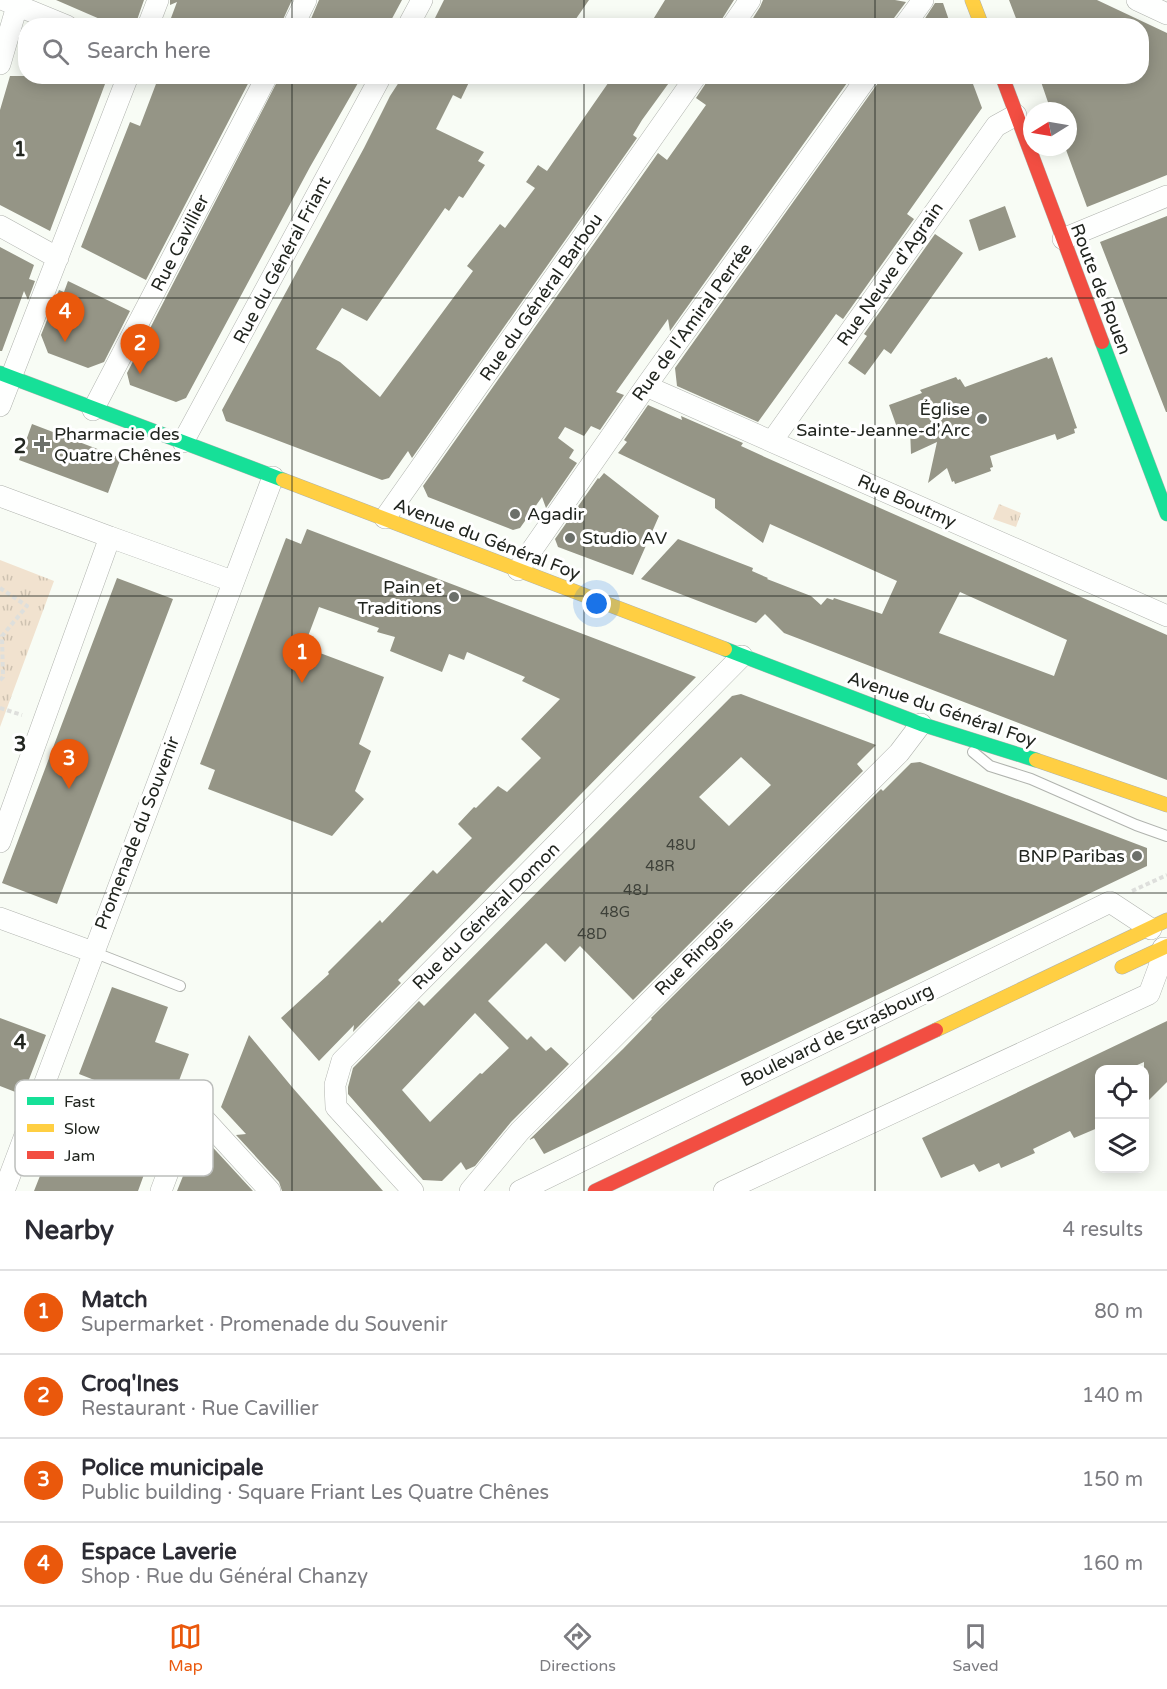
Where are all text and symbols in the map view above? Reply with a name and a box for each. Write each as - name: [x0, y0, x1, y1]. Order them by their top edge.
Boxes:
- search box: [18, 18, 1149, 84]
- icon: search: [39, 35, 72, 68]
- text: Search here: [87, 38, 211, 64]
- north arrow: [1023, 102, 1077, 156]
- text: 1: [14, 138, 26, 162]
- street label: Rue du Général Friant: [229, 172, 336, 347]
- street label: Rue Cavillier: [146, 191, 214, 295]
- street label: Rue Neuve d'Agrain: [832, 198, 948, 350]
- street label: Rue du Général Barbou: [475, 209, 607, 385]
- street label: Route de Rouen: [1066, 220, 1136, 358]
- street label: Rue de l'Amiral Perrée: [627, 239, 757, 405]
- pin: 4: [46, 292, 84, 342]
- pin: 2: [120, 324, 160, 374]
- place label: Église Sainte-Jeanne-d'Arc: [796, 398, 970, 441]
- marker: Église Sainte-Jeanne-d'Arc: [975, 412, 989, 426]
- place label: Pharmacie des Quatre Chênes: [54, 423, 181, 466]
- text: 2: [14, 435, 26, 459]
- marker: Pharmacie des Quatre Chênes: [35, 437, 49, 451]
- street label: Rue Boutmy: [854, 469, 960, 533]
- street label: Avenue du Général Foy: [391, 493, 584, 585]
- place label: Agadir: [527, 503, 585, 525]
- marker: Agadir: [508, 507, 522, 521]
- place label: Studio AV: [582, 527, 668, 549]
- marker: Studio AV: [563, 531, 577, 545]
- place label: Pain et Traditions: [357, 576, 442, 619]
- your location: [582, 589, 611, 618]
- marker: Pain et Traditions: [447, 590, 461, 604]
- pin: 1: [282, 634, 322, 683]
- street label: Avenue du Général Foy: [845, 666, 1039, 752]
- text: 3: [14, 733, 26, 757]
- street label: Promenade du Souvenir: [90, 733, 184, 933]
- pin: 3: [50, 740, 88, 789]
- house number: 48U: [666, 836, 696, 854]
- street label: Rue du Général Domon: [408, 838, 564, 994]
- place label: BNP Paribas: [1018, 845, 1125, 867]
- marker: BNP Paribas: [1130, 849, 1144, 863]
- house number: 48R: [645, 857, 675, 875]
- house number: 48J: [623, 881, 649, 899]
- house number: 48G: [600, 903, 630, 921]
- street label: Rue Ringois: [650, 912, 738, 1000]
- house number: 48D: [577, 925, 607, 943]
- street label: Boulevard de Strasbourg: [737, 979, 937, 1091]
- text: 4: [14, 1031, 27, 1055]
- map controls: [1095, 1065, 1149, 1173]
- button: locate: [1095, 1065, 1149, 1119]
- legend: [15, 1080, 213, 1176]
- text: Fast: [64, 1092, 95, 1112]
- text: Slow: [64, 1119, 100, 1139]
- button: layers: [1095, 1119, 1149, 1173]
- text: Jam: [64, 1146, 95, 1166]
- text: Nearby: [24, 1215, 114, 1246]
- text: 4 results: [1063, 1218, 1143, 1242]
- text: Match: [81, 1287, 148, 1313]
- text: 1: [37, 1300, 50, 1324]
- text: 80 m: [1094, 1300, 1143, 1324]
- text: Supermarket · Promenade du Souvenir: [81, 1313, 448, 1337]
- text: Croq'Ines: [81, 1371, 179, 1397]
- text: 2: [37, 1384, 50, 1408]
- text: 140 m: [1082, 1384, 1143, 1408]
- text: Restaurant · Rue Cavillier: [81, 1397, 319, 1421]
- text: Police municipale: [81, 1455, 263, 1481]
- text: 3: [37, 1468, 50, 1492]
- text: 150 m: [1082, 1468, 1143, 1492]
- text: Public building · Square Friant Les Quatre Chênes: [81, 1481, 549, 1505]
- text: Espace Laverie: [81, 1539, 237, 1565]
- text: 4: [37, 1552, 50, 1576]
- text: 160 m: [1082, 1552, 1143, 1576]
- text: Shop · Rue du Général Chanzy: [81, 1565, 368, 1589]
- tab: Map: [168, 1620, 203, 1676]
- tab: Directions: [539, 1620, 616, 1676]
- tab: Saved: [952, 1620, 999, 1676]

